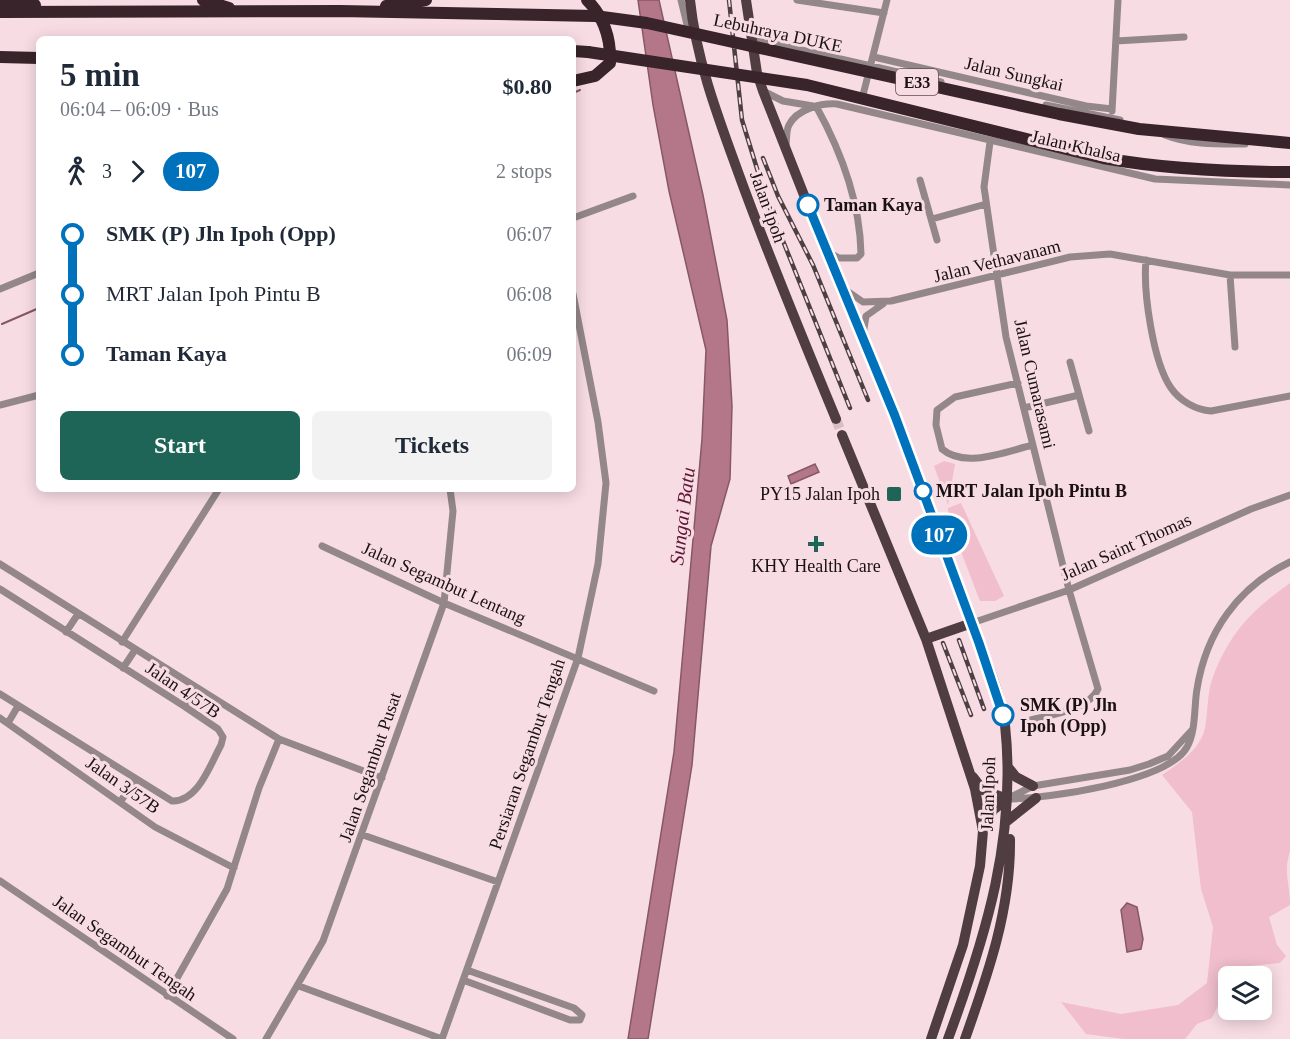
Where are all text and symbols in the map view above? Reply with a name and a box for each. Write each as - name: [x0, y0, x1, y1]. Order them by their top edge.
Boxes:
- street label: Lebuhraya DUKE: [712, 10, 844, 56]
- street label: Jalan Sungkai: [963, 53, 1065, 95]
- text: 5 min: [60, 57, 140, 93]
- road number: E33: [896, 69, 938, 95]
- text: $0.80: [503, 74, 552, 99]
- text: 06:04 – 06:09 · Bus: [60, 98, 219, 120]
- street label: Jalan Khalsa: [1029, 126, 1123, 166]
- icon: walk: [60, 155, 93, 188]
- icon: forward: [121, 155, 154, 188]
- text: 107: [175, 159, 207, 183]
- text: 3: [102, 160, 112, 182]
- text: 2 stops: [496, 160, 552, 182]
- street label: Jalan Ipoh: [746, 169, 790, 245]
- marker: Taman Kaya: [797, 194, 819, 216]
- place label: Taman Kaya: [824, 195, 923, 215]
- text: SMK (P) Jln Ipoh (Opp): [106, 221, 336, 246]
- text: 06:07: [506, 223, 552, 245]
- street label: Jalan Vethavanam: [931, 236, 1063, 286]
- text: MRT Jalan Ipoh Pintu B: [106, 281, 321, 306]
- text: 06:08: [506, 283, 552, 305]
- street label: Jalan Cumarasami: [1010, 317, 1060, 451]
- text: Taman Kaya: [106, 341, 227, 366]
- text: 06:09: [506, 343, 552, 365]
- button: Start: [60, 411, 300, 480]
- button: Tickets: [312, 411, 552, 480]
- water label: Sungai Batu: [665, 466, 700, 566]
- place label: MRT Jalan Ipoh Pintu B: [936, 481, 1127, 501]
- marker: MRT Jalan Ipoh Pintu B: [914, 482, 932, 500]
- place label: PY15 Jalan Ipoh: [760, 484, 880, 504]
- marker: PY15 Jalan Ipoh: [885, 485, 903, 503]
- street label: Jalan Saint Thomas: [1058, 509, 1194, 585]
- line badge: 107: [904, 516, 974, 554]
- text: 107: [923, 523, 955, 547]
- marker: KHY Health Care: [807, 535, 825, 553]
- street label: Jalan Segambut Lentang: [359, 538, 529, 628]
- place label: KHY Health Care: [751, 556, 881, 576]
- street label: Persiaran Segambut Tengah: [485, 656, 569, 852]
- street label: Jalan 4/57B: [142, 658, 224, 722]
- street label: Jalan Segambut Pusat: [335, 690, 405, 844]
- place label: SMK (P) Jln Ipoh (Opp): [1020, 695, 1117, 737]
- marker: SMK (P) Jln Ipoh (Opp): [992, 704, 1014, 726]
- street label: Jalan 3/57B: [82, 752, 164, 818]
- street label: Jalan Ipoh: [977, 756, 999, 832]
- street label: Jalan Segambut Tengah: [49, 891, 201, 1005]
- map controls: [1218, 966, 1272, 1020]
- button: layers: [1218, 966, 1272, 1020]

